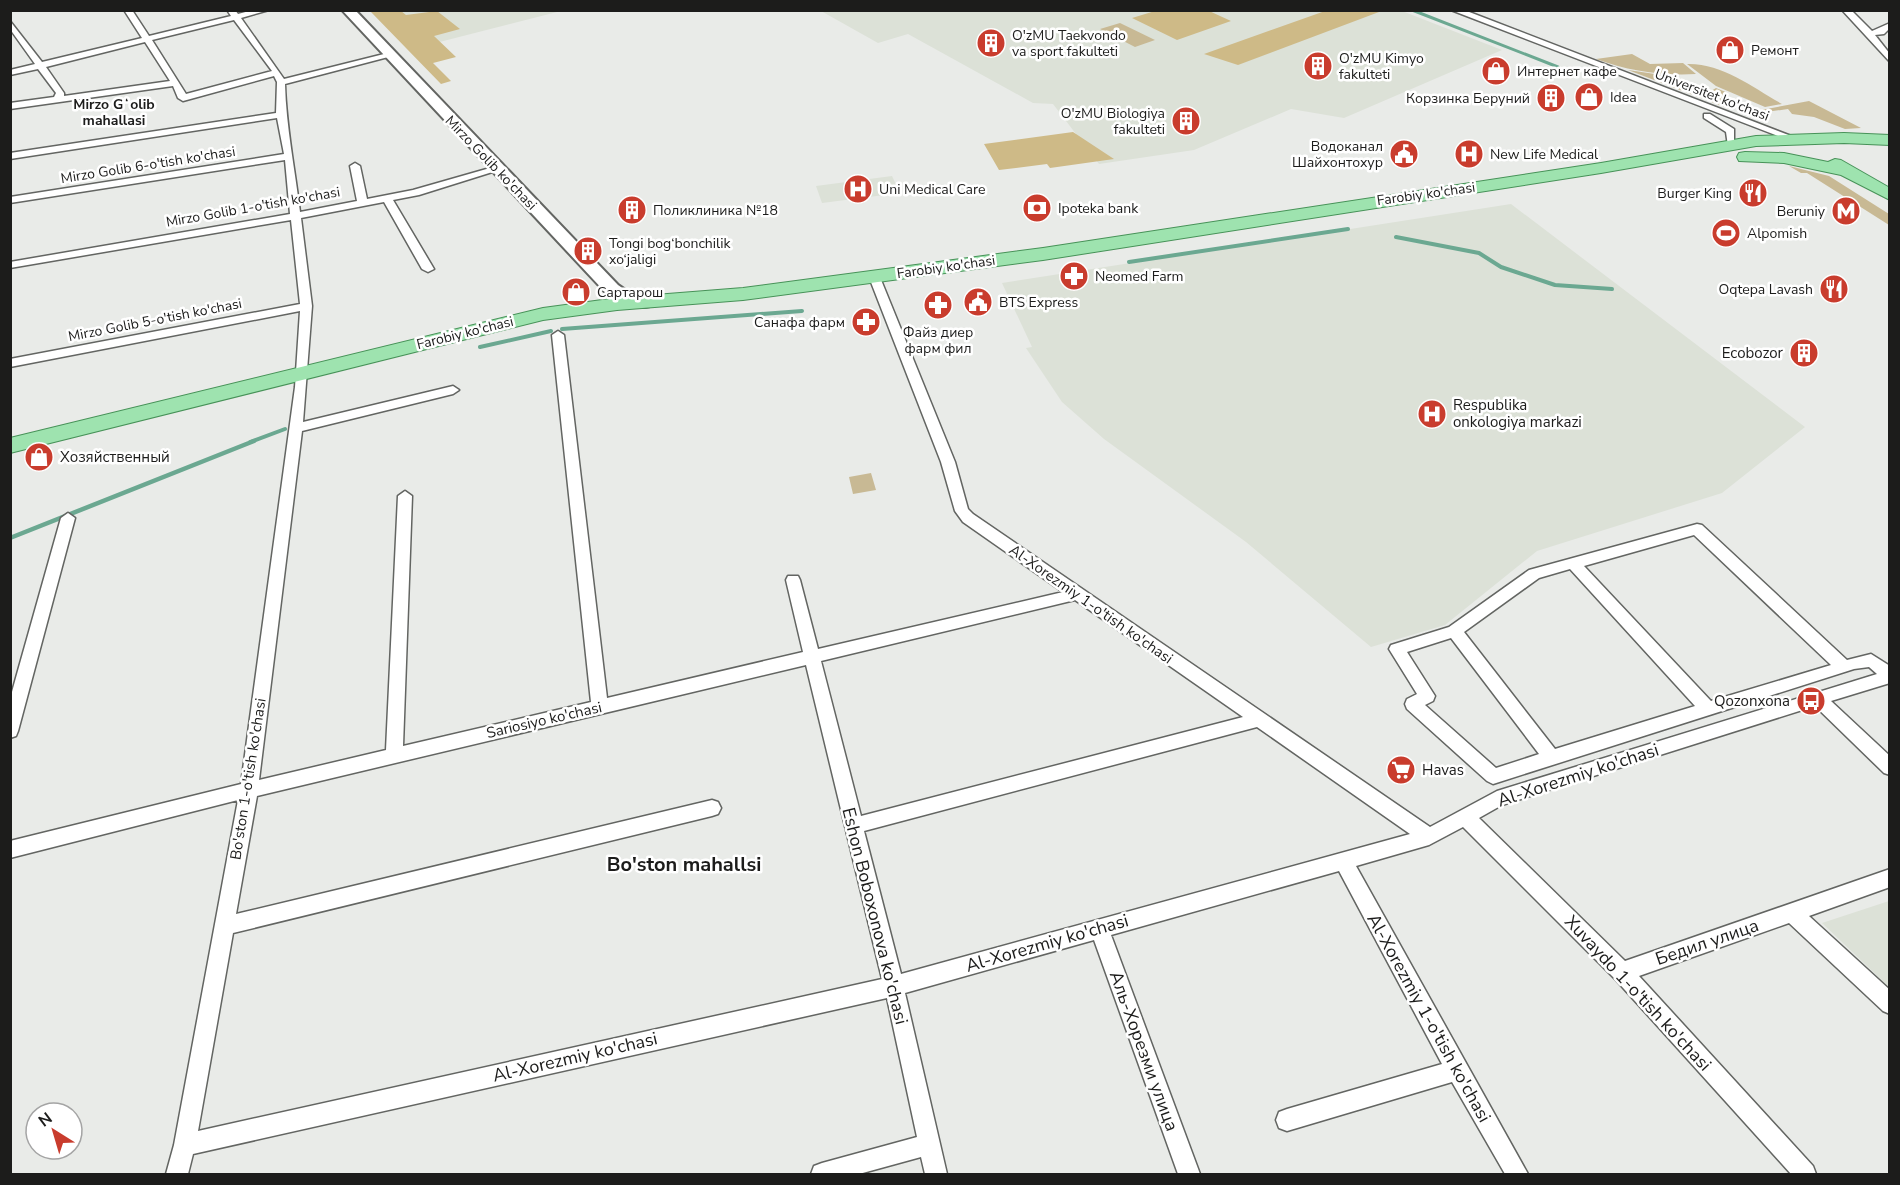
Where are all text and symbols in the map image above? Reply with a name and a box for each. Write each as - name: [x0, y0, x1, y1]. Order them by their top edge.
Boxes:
- place label: O'zMU Taekvondo va sport fakulteti: [1012, 26, 1126, 61]
- building icon: O'zMU Taekvondo va sport fakulteti: [975, 27, 1007, 59]
- shop icon: Ремонт: [1714, 34, 1746, 66]
- place label: Ремонт: [1751, 41, 1800, 60]
- place label: O'zMU Kimyo fakulteti: [1339, 49, 1424, 84]
- building icon: O'zMU Kimyo fakulteti: [1302, 50, 1334, 82]
- shop icon: Интернет кафе: [1480, 55, 1512, 87]
- place label: Интернет кафе: [1517, 62, 1617, 81]
- street label: Universitet ko'chasi: [1652, 64, 1772, 126]
- shop icon: Idea: [1573, 81, 1605, 113]
- building icon: Корзинка Беруний: [1535, 82, 1567, 114]
- place label: Idea: [1610, 88, 1637, 107]
- place label: Корзинка Беруний: [1406, 89, 1530, 108]
- district label: Mirzo Gʻolib mahallasi: [73, 95, 155, 130]
- place label: O'zMU Biologiya fakulteti: [1061, 104, 1165, 139]
- building icon: O'zMU Biologiya fakulteti: [1170, 105, 1202, 137]
- street label: Mirzo Golib ko'chasi: [441, 112, 541, 214]
- place label: Водоканал Шайхонтохур: [1292, 137, 1383, 172]
- public building icon: Водоканал Шайхонтохур: [1388, 138, 1420, 170]
- hospital icon: New Life Medical: [1453, 138, 1485, 170]
- street label: Mirzo Golib 6-o'tish ko'chasi: [59, 142, 237, 188]
- place label: New Life Medical: [1490, 145, 1599, 164]
- hospital icon: Uni Medical Care: [842, 173, 874, 205]
- restaurant icon: Burger King: [1737, 177, 1769, 209]
- street label: Farobiy ko'chasi: [1376, 178, 1476, 210]
- place label: Uni Medical Care: [879, 180, 985, 199]
- street label: Mirzo Golib 1-o'tish ko'chasi: [164, 182, 342, 232]
- place label: Burger King: [1657, 184, 1732, 203]
- bank icon: Ipoteka bank: [1021, 192, 1053, 224]
- building icon: Поликлиника №18: [616, 194, 648, 226]
- metro station icon: Beruniy: [1830, 195, 1862, 227]
- place label: Ipoteka bank: [1058, 199, 1139, 218]
- place label: Поликлиника №18: [653, 201, 778, 220]
- place label: Beruniy: [1777, 202, 1826, 221]
- sports icon: Alpomish: [1710, 217, 1742, 249]
- place label: Alpomish: [1747, 224, 1807, 243]
- place label: Tongi bog‘bonchilik xo‘jaligi: [609, 234, 731, 269]
- building icon: Tongi bog‘bonchilik xo‘jaligi: [572, 235, 604, 267]
- street label: Farobiy ko'chasi: [896, 251, 996, 283]
- pharmacy icon: Neomed Farm: [1058, 260, 1090, 292]
- place label: Neomed Farm: [1095, 267, 1184, 286]
- restaurant icon: Oqtepa Lavash: [1818, 273, 1850, 305]
- shop icon: Сартарош: [560, 276, 592, 308]
- place label: Oqtepa Lavash: [1719, 280, 1813, 299]
- place label: Сартарош: [597, 283, 663, 302]
- public building icon: BTS Express: [962, 286, 994, 318]
- pharmacy icon: Файз диер фарм фил: [922, 289, 954, 321]
- place label: BTS Express: [999, 293, 1078, 312]
- street label: Mirzo Golib 5-o'tish ko'chasi: [67, 294, 243, 346]
- pharmacy icon: Санафа фарм: [850, 306, 882, 338]
- street label: Farobiy ko'chasi: [415, 312, 515, 354]
- place label: Санафа фарм: [754, 313, 845, 332]
- place label: Файз диер фарм фил: [903, 323, 973, 358]
- building icon: Ecobozor: [1788, 337, 1820, 369]
- place label: Ecobozor: [1722, 343, 1784, 363]
- place label: Respublika onkologiya markazi: [1453, 395, 1582, 432]
- hospital icon: Respublika onkologiya markazi: [1416, 398, 1448, 430]
- shop icon: Хозяйственный: [23, 441, 55, 473]
- place label: Хозяйственный: [60, 447, 170, 467]
- street label: Al-Xorezmiy 1-o'tish ko'chasi: [1005, 540, 1177, 668]
- bus stop icon: Qozonxona: [1795, 685, 1827, 717]
- place label: Qozonxona: [1714, 691, 1790, 711]
- street label: Bo'ston 1-o'tish ko'chasi: [225, 697, 271, 861]
- street label: Sariosiyo ko'chasi: [484, 697, 604, 743]
- street label: Al-Xorezmiy ko'chasi: [1494, 738, 1662, 812]
- supermarket icon: Havas: [1385, 754, 1417, 786]
- place label: Havas: [1422, 760, 1464, 780]
- street label: Eshon Boboxonova ko'chasi: [836, 805, 914, 1027]
- district label: Bo'ston mahallsi: [607, 851, 761, 878]
- street label: Al-Xorezmiy ko'chasi: [963, 908, 1131, 978]
- street label: Al-Xorezmiy 1-o'tish ko'chasi: [1362, 909, 1496, 1127]
- street label: Xuvaydo 1-o'tish ko'chasi: [1559, 910, 1717, 1076]
- street label: Бедил улица: [1652, 913, 1762, 971]
- street label: Аль-Хорезми улица: [1104, 968, 1184, 1134]
- street label: Al-Xorezmiy ko'chasi: [490, 1026, 660, 1088]
- north arrow: [24, 1101, 84, 1161]
- text: N: [34, 1107, 57, 1132]

